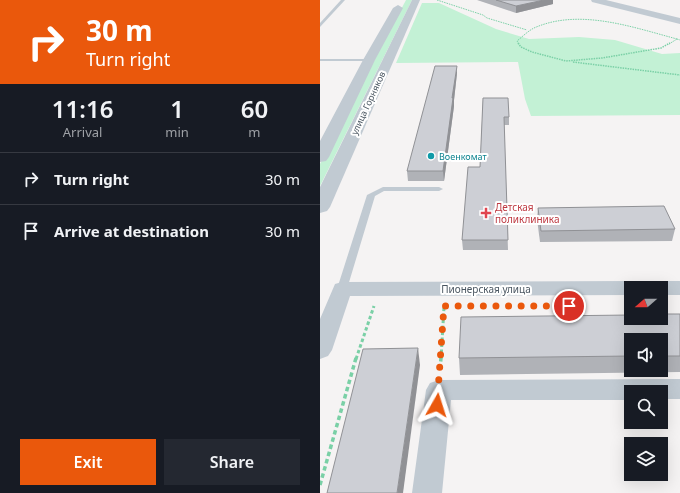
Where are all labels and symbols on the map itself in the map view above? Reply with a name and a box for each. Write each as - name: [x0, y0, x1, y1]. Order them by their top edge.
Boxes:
- street label: улица Горняков: [348, 69, 388, 137]
- place label: Военкомат: [439, 150, 487, 163]
- marker: Военкомат: [426, 151, 436, 161]
- place label: Детская поликлиника: [495, 200, 560, 226]
- marker: Детская поликлиника: [480, 207, 492, 219]
- north arrow: [624, 281, 668, 325]
- street label: Пионерская улица: [441, 282, 531, 296]
- pin: [552, 289, 586, 323]
- position arrow: [416, 384, 458, 426]

